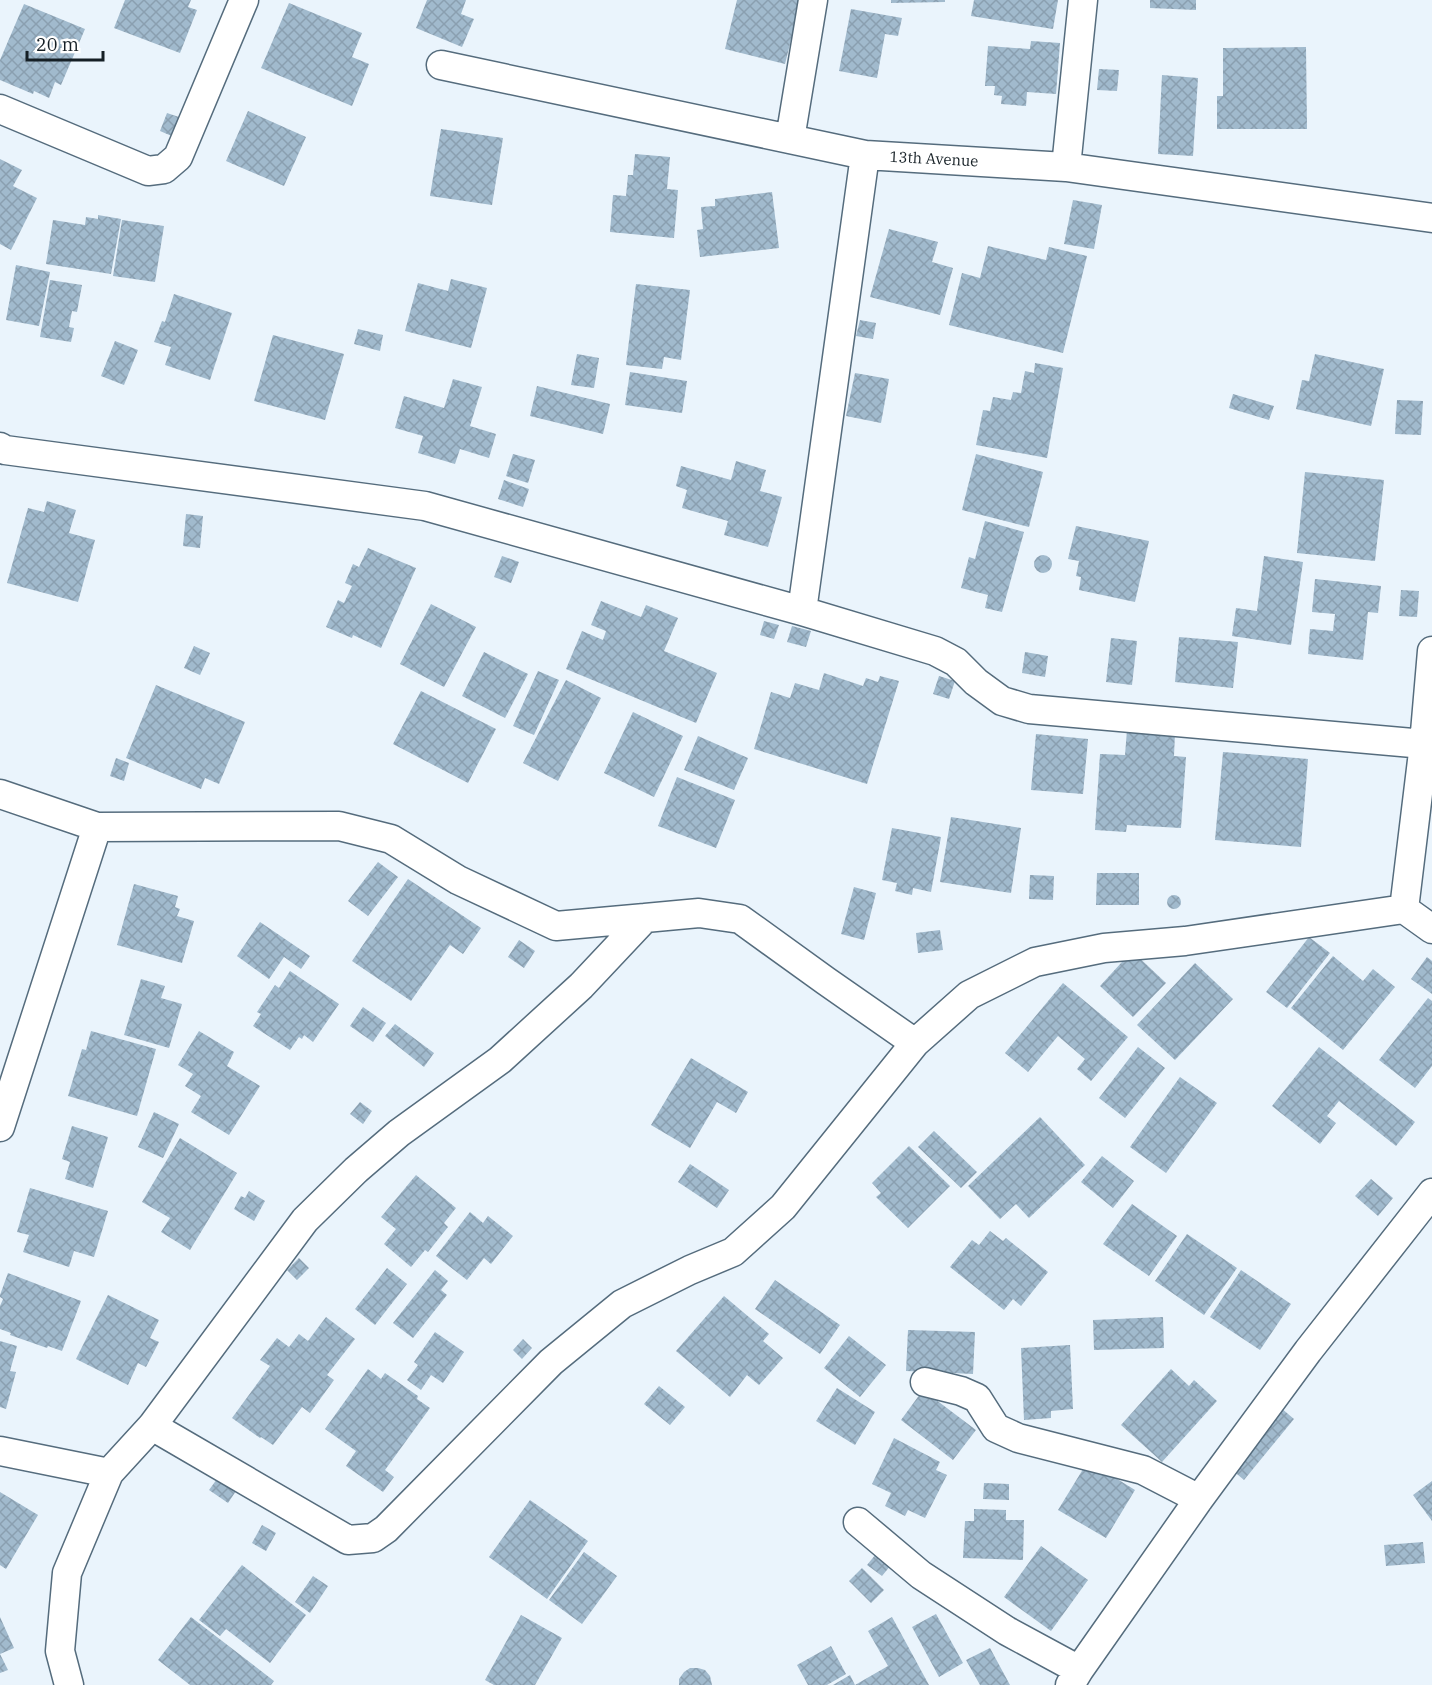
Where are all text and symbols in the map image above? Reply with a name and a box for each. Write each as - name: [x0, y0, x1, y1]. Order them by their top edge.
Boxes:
- scale bar: [27, 24, 104, 62]
- text: 20 m: [36, 33, 79, 56]
- street label: 13th Avenue: [889, 147, 979, 170]

